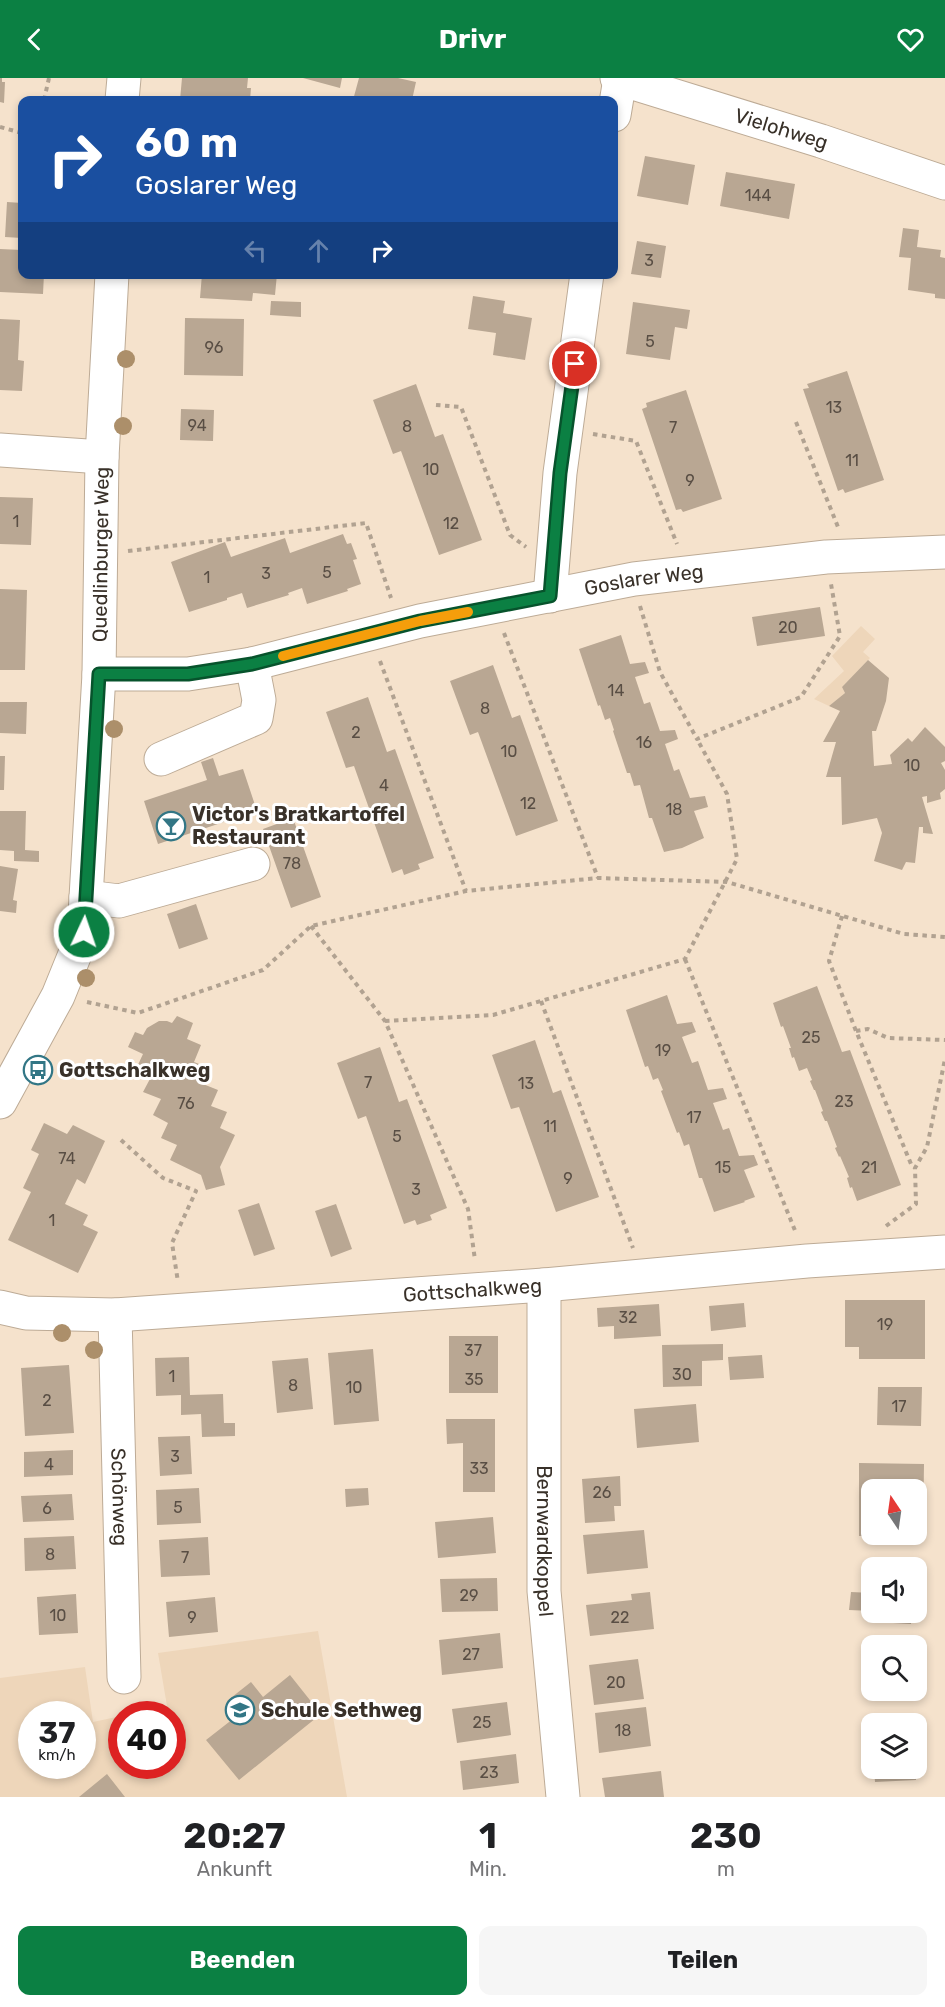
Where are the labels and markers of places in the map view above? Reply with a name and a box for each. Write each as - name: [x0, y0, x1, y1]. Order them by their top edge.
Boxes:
- pin: [549, 338, 600, 389]
- place label: Victor's Bratkartoffel Restaurant: [192, 802, 405, 849]
- bar icon: Victor's Bratkartoffel Restaurant: [155, 810, 187, 842]
- bus stop icon: Gottschalkweg: [22, 1054, 54, 1086]
- place label: Gottschalkweg: [59, 1058, 210, 1082]
- school or university icon: Schule Sethweg: [224, 1694, 256, 1726]
- place label: Schule Sethweg: [261, 1698, 422, 1722]

